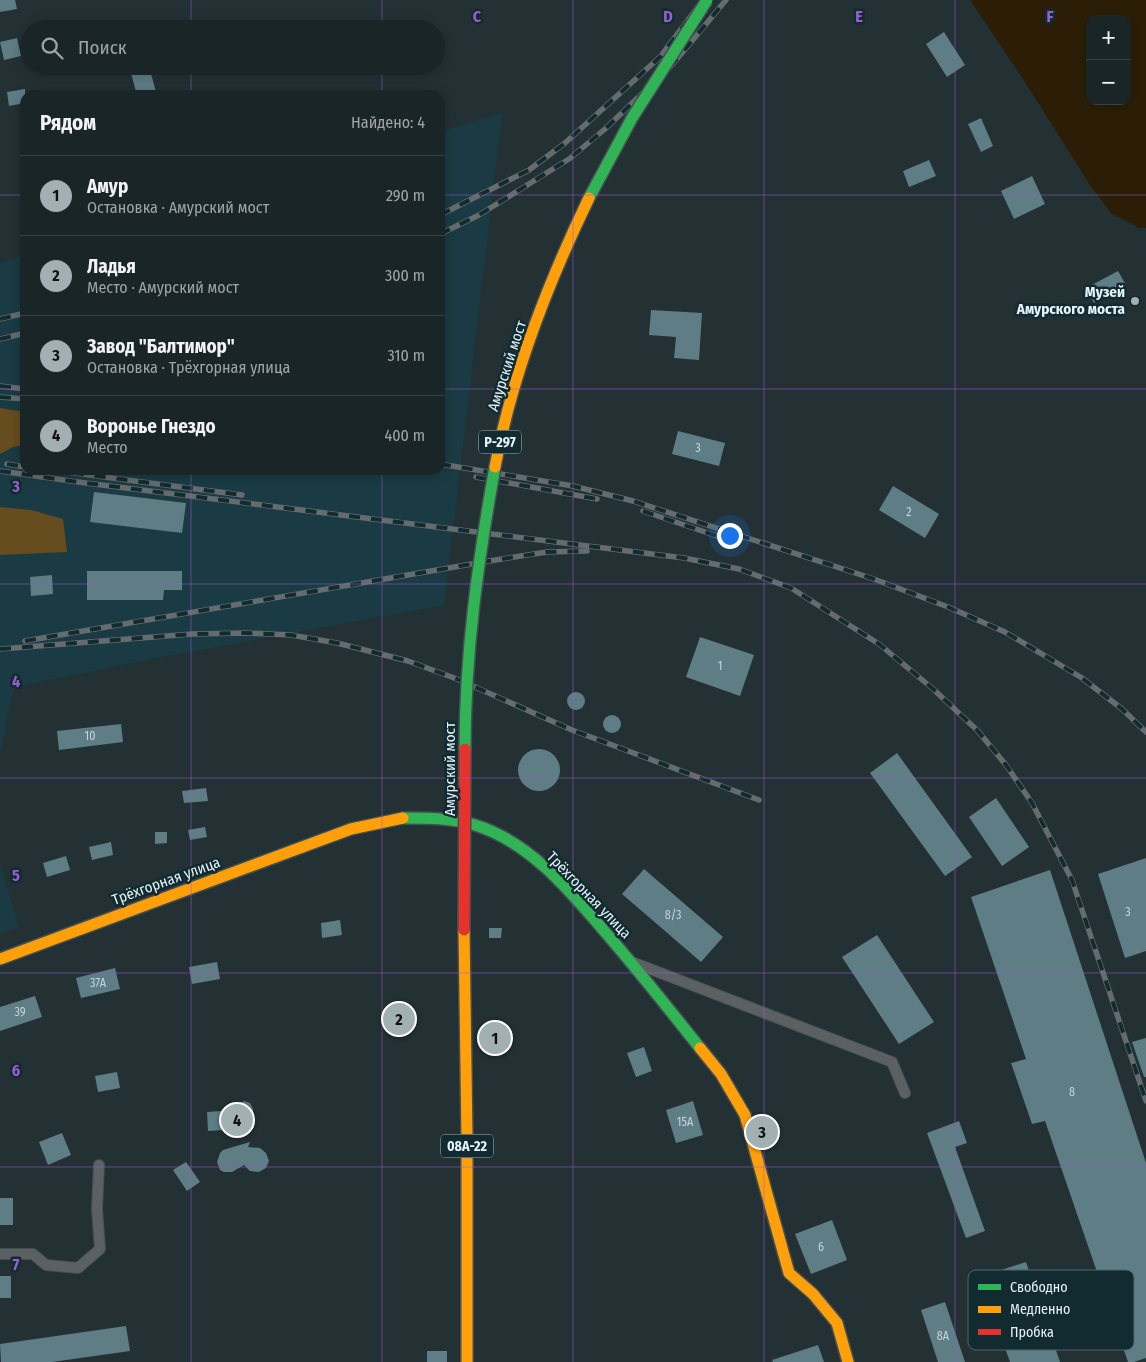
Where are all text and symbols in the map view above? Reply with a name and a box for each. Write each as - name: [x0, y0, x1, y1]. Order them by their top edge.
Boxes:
- text: C: [473, 7, 482, 26]
- text: D: [663, 7, 673, 26]
- text: E: [855, 7, 863, 26]
- text: F: [1046, 7, 1054, 26]
- map controls: [1086, 15, 1131, 105]
- button: +: [1086, 15, 1131, 60]
- search box: [20, 20, 445, 75]
- icon: search: [38, 34, 66, 62]
- text: Поиск: [78, 36, 127, 59]
- button: −: [1086, 60, 1131, 105]
- text: Рядом: [40, 110, 96, 136]
- text: Найдено: 4: [351, 113, 425, 132]
- text: Амур: [87, 175, 128, 198]
- text: 1: [53, 186, 59, 205]
- text: 290 m: [386, 186, 425, 205]
- text: Остановка · Амурский мост: [87, 198, 269, 217]
- text: Ладья: [87, 255, 136, 278]
- text: 2: [52, 266, 60, 285]
- text: 300 m: [385, 266, 425, 285]
- text: Место · Амурский мост: [87, 278, 239, 297]
- place label: Музей Амурского моста: [1016, 283, 1126, 318]
- marker: Музей Амурского моста: [1129, 295, 1141, 307]
- street label: Амурский мост: [484, 318, 530, 414]
- text: Завод "Балтимор": [87, 335, 235, 358]
- text: 3: [52, 346, 60, 365]
- text: 310 m: [388, 346, 425, 365]
- text: Остановка · Трёхгорная улица: [87, 358, 290, 377]
- text: Воронье Гнездо: [87, 415, 216, 438]
- text: 4: [52, 426, 60, 445]
- text: 400 m: [385, 426, 425, 445]
- road number: Р-297: [479, 431, 521, 454]
- text: Место: [87, 438, 128, 457]
- house number: 3: [695, 441, 701, 455]
- text: 3: [11, 477, 20, 496]
- house number: 2: [906, 505, 912, 519]
- your location: [717, 523, 743, 549]
- house number: 1: [718, 659, 722, 673]
- text: 4: [12, 672, 20, 691]
- street label: Амурский мост: [441, 721, 459, 816]
- house number: 10: [85, 729, 95, 743]
- street label: Трёхгорная улица: [543, 848, 635, 942]
- street label: Трёхгорная улица: [109, 853, 223, 909]
- text: 5: [12, 866, 20, 885]
- house number: 3: [1125, 905, 1131, 919]
- house number: 8/3: [665, 908, 681, 922]
- house number: 37А: [90, 976, 107, 990]
- pin: 2: [383, 1000, 415, 1038]
- house number: 39: [14, 1005, 26, 1019]
- pin: 1: [479, 1019, 511, 1057]
- text: 6: [12, 1061, 20, 1080]
- house number: 8: [1069, 1085, 1075, 1099]
- pin: 4: [221, 1101, 253, 1139]
- pin: 3: [746, 1113, 778, 1151]
- house number: 15А: [677, 1115, 694, 1129]
- road number: 08А-22: [441, 1134, 493, 1158]
- house number: 6: [818, 1240, 824, 1254]
- text: 7: [13, 1255, 20, 1274]
- legend: [968, 1270, 1134, 1350]
- text: Свободно: [1010, 1279, 1068, 1296]
- text: Медленно: [1010, 1301, 1070, 1318]
- text: Пробка: [1010, 1324, 1054, 1341]
- house number: 8А: [937, 1329, 950, 1343]

